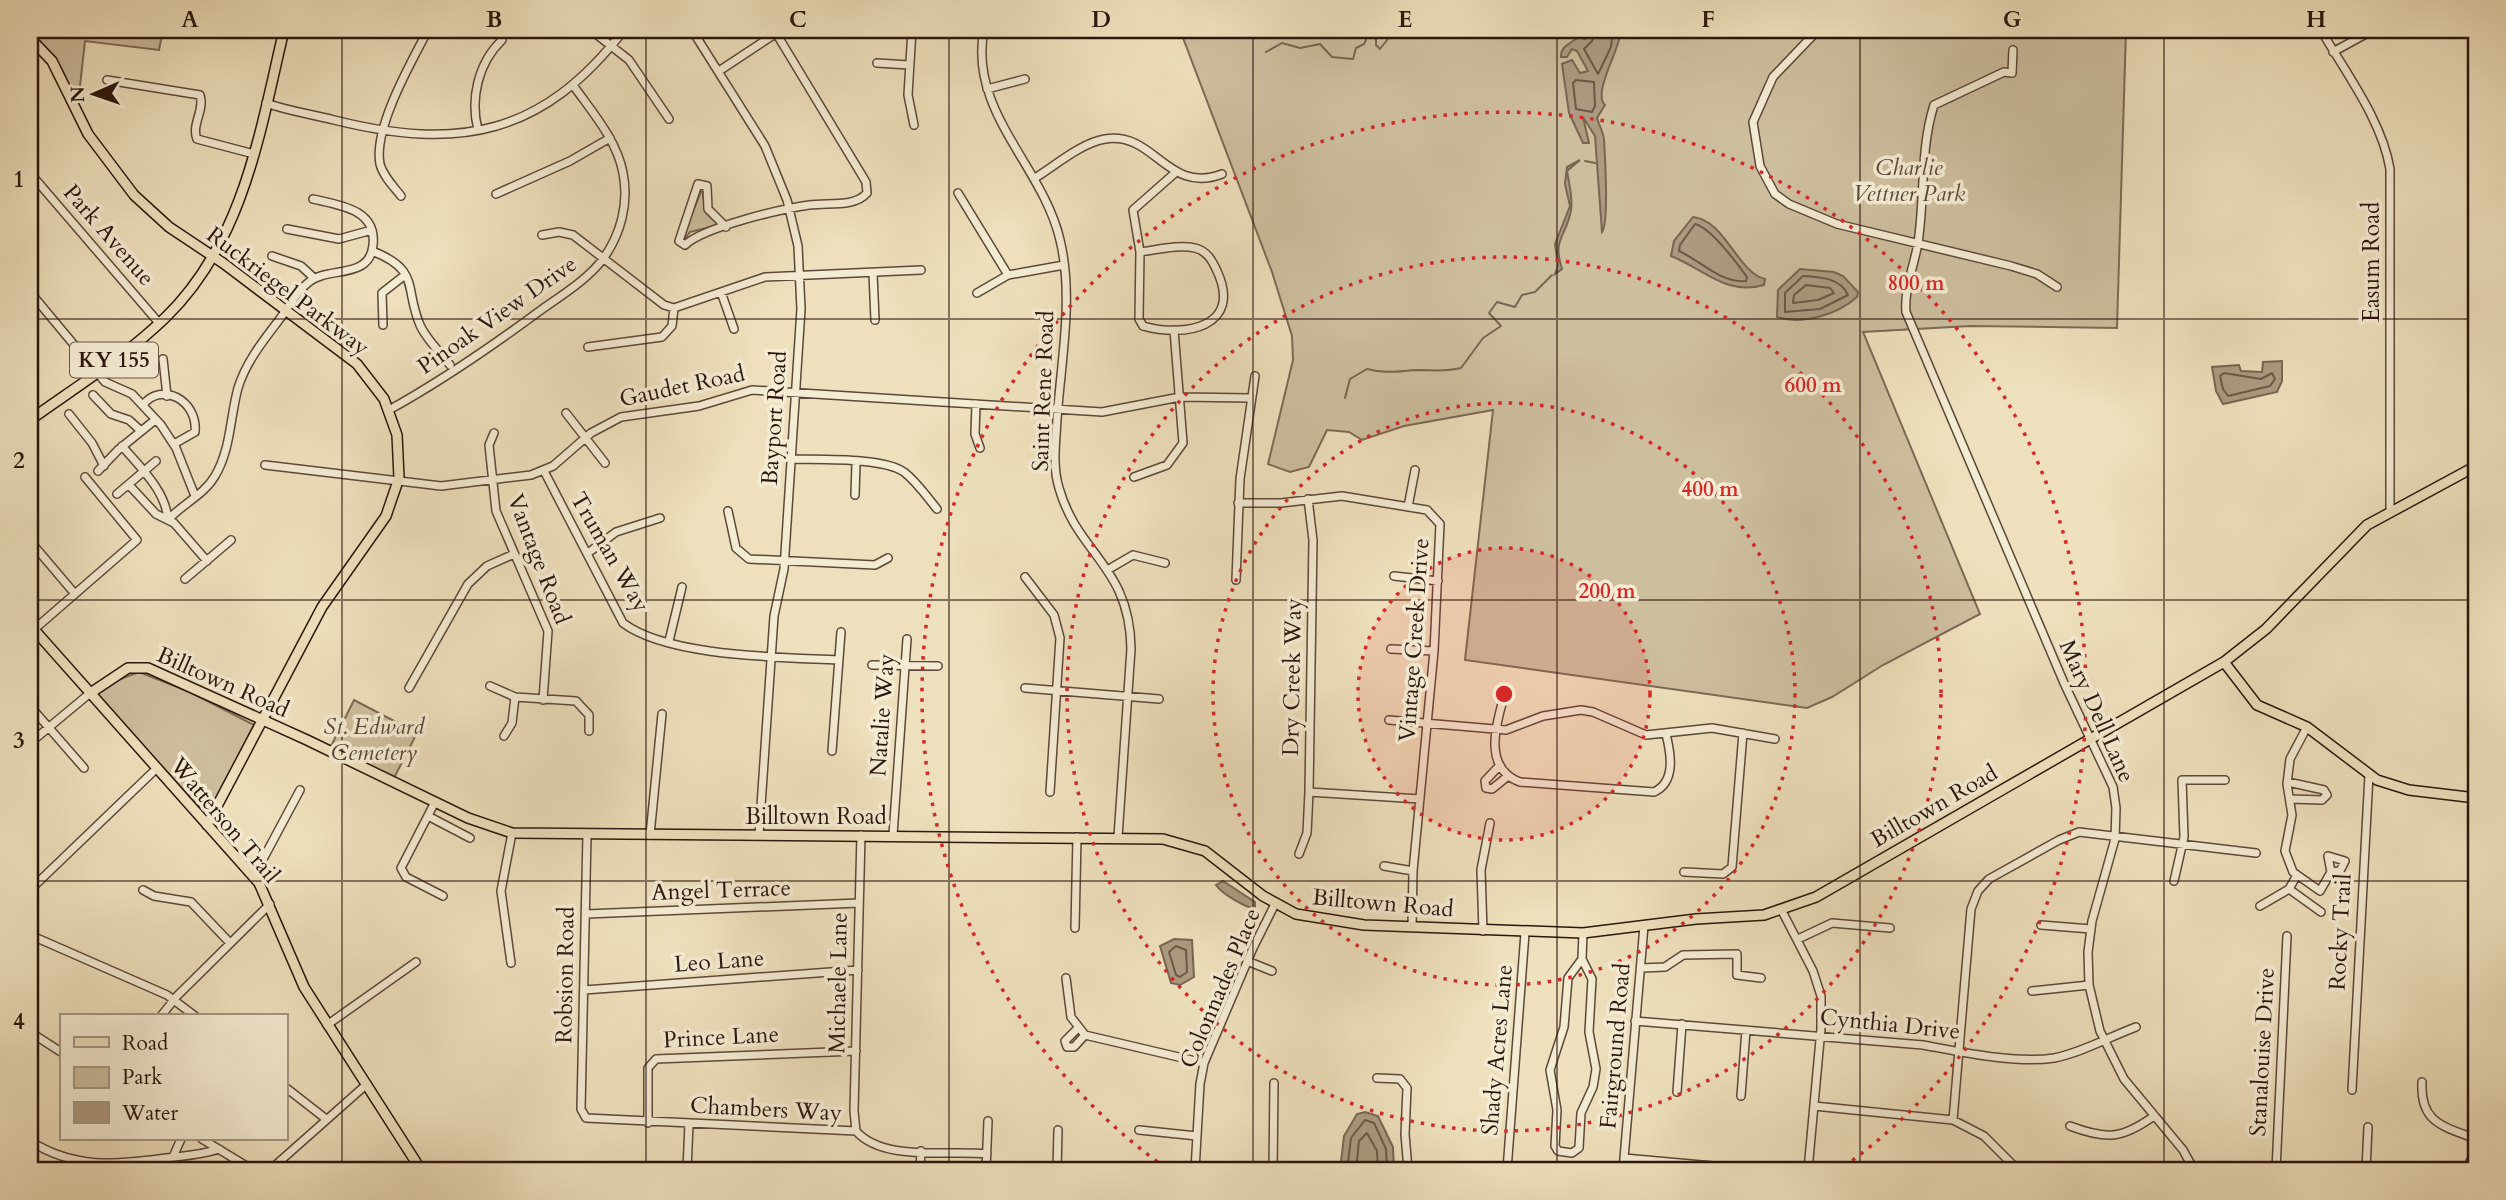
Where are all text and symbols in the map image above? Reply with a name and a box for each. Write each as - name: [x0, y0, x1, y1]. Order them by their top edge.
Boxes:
- text: A: [181, 4, 199, 35]
- text: B: [486, 4, 502, 35]
- text: C: [789, 4, 807, 35]
- text: D: [1091, 4, 1111, 35]
- text: E: [1398, 4, 1412, 35]
- text: F: [1701, 4, 1715, 35]
- text: G: [2003, 4, 2022, 35]
- text: H: [2306, 4, 2326, 35]
- north arrow: [60, 60, 130, 130]
- text: N: [65, 85, 91, 103]
- park label: Charlie Vettner Park: [1853, 152, 1966, 209]
- text: 1: [13, 164, 25, 195]
- street label: Park Avenue: [56, 178, 162, 292]
- street label: Easum Road: [2356, 201, 2387, 322]
- street label: Ruckriegel Parkway: [200, 219, 376, 363]
- street label: Pinoak View Drive: [411, 248, 583, 382]
- text: 800 m: [1887, 269, 1945, 298]
- street label: Saint Rene Road: [1025, 309, 1061, 472]
- road number: KY 155: [70, 342, 158, 378]
- street label: Bayport Road: [754, 349, 794, 486]
- street label: Gaudet Road: [616, 357, 748, 414]
- text: 600 m: [1784, 371, 1842, 400]
- text: 2: [13, 445, 25, 476]
- text: 400 m: [1681, 475, 1739, 504]
- street label: Truman Way: [563, 486, 657, 618]
- street label: Vantage Road: [500, 489, 578, 629]
- street label: Vintage Creek Drive: [1391, 537, 1437, 743]
- text: 200 m: [1578, 577, 1636, 606]
- street label: Dry Creek Way: [1275, 598, 1309, 756]
- street label: Mary Dell Lane: [2052, 635, 2142, 787]
- street label: Billtown Road: [152, 639, 295, 725]
- street label: Natalie Way: [862, 652, 902, 778]
- centre of rings: [1492, 682, 1516, 706]
- park label: St. Edward Cemetery: [324, 711, 425, 768]
- text: 3: [13, 725, 25, 756]
- street label: Watterson Trail: [162, 750, 287, 890]
- street label: Billtown Road: [1865, 757, 2004, 855]
- street label: Billtown Road: [745, 801, 888, 832]
- street label: Angel Terrace: [651, 872, 791, 908]
- street label: Rocky Trail: [2321, 873, 2359, 991]
- street label: Billtown Road: [1311, 881, 1456, 925]
- street label: Colonnades Place: [1172, 903, 1268, 1073]
- street label: Robsion Road: [548, 905, 582, 1044]
- street label: Michaele Lane: [821, 912, 855, 1054]
- street label: Leo Lane: [673, 942, 765, 980]
- street label: Fairground Road: [1592, 961, 1638, 1130]
- street label: Shady Acres Lane: [1474, 963, 1520, 1137]
- street label: Stanalouise Drive: [2242, 967, 2282, 1137]
- street label: Cynthia Drive: [1818, 1001, 1962, 1047]
- text: 4: [13, 1006, 25, 1037]
- legend: [60, 1014, 287, 1140]
- street label: Prince Lane: [662, 1018, 780, 1056]
- text: Road: [122, 1029, 168, 1058]
- text: Park: [122, 1063, 163, 1092]
- street label: Chambers Way: [689, 1090, 843, 1128]
- text: Water: [121, 1099, 178, 1128]

